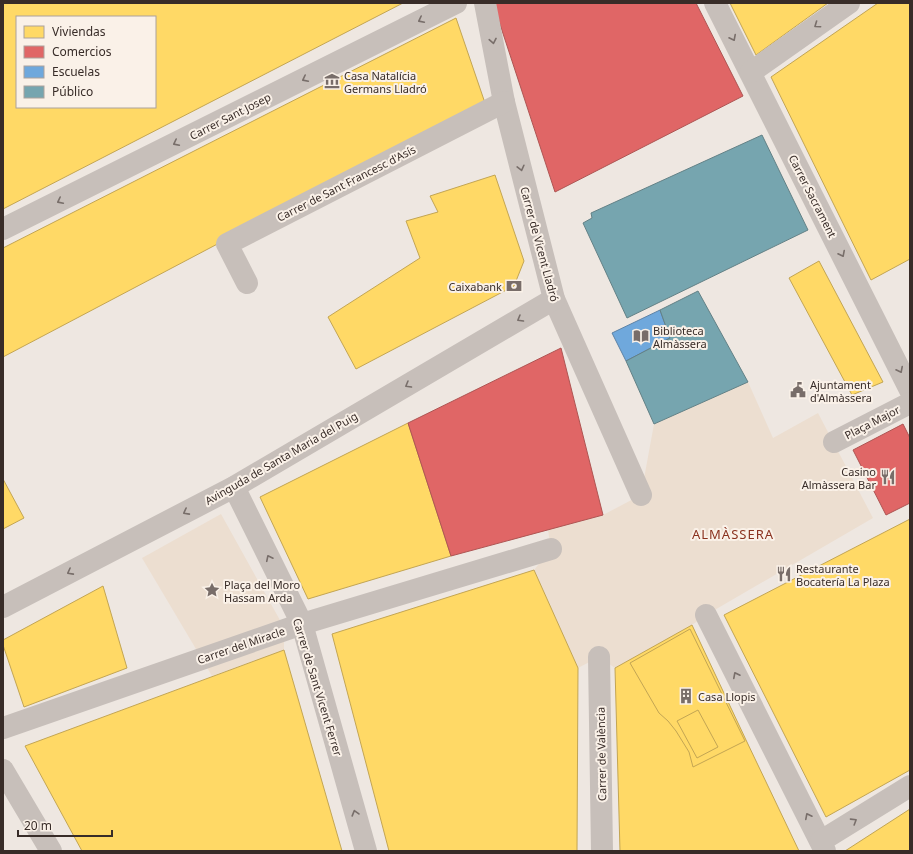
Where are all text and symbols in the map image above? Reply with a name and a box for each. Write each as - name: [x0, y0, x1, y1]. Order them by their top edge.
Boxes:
- legend: [16, 16, 156, 108]
- one-way arrow: [418, 16, 426, 23]
- one-way arrow: [815, 21, 822, 28]
- text: Viviendas: [52, 23, 106, 40]
- one-way arrow: [728, 33, 736, 41]
- one-way arrow: [488, 38, 496, 44]
- text: Comercios: [52, 43, 112, 60]
- text: Escuelas: [52, 63, 100, 80]
- place label: Casa Natalícia Germans Lladró: [344, 68, 427, 96]
- museum icon: Casa Natalícia Germans Lladró: [323, 72, 341, 90]
- one-way arrow: [302, 74, 309, 81]
- text: Público: [52, 83, 93, 100]
- street label: Carrer Sant Josep: [187, 89, 273, 143]
- one-way arrow: [173, 138, 180, 146]
- street label: Carrer de Sant Francesc d'Asís: [274, 141, 418, 225]
- street label: Carrer Sacrament: [786, 152, 840, 240]
- one-way arrow: [516, 165, 524, 171]
- street label: Carrer de Vicent Lladró: [517, 185, 563, 303]
- one-way arrow: [57, 196, 64, 204]
- one-way arrow: [837, 250, 845, 257]
- bank icon: Caixabank: [505, 277, 523, 295]
- place label: Caixabank: [448, 279, 502, 294]
- one-way arrow: [517, 314, 524, 321]
- place label: Biblioteca Almàssera: [653, 323, 707, 351]
- library icon: Biblioteca Almàssera: [632, 327, 650, 345]
- one-way arrow: [895, 366, 903, 373]
- place label: Ajuntament d'Almàssera: [810, 377, 872, 405]
- one-way arrow: [405, 380, 412, 387]
- public building icon: Ajuntament d'Almàssera: [789, 381, 807, 399]
- street label: Plaça Major: [842, 401, 903, 442]
- street label: Avinguda de Santa Maria del Puig: [202, 408, 360, 508]
- place label: Casino Almàssera Bar: [802, 464, 876, 492]
- restaurant icon: Casino Almàssera Bar: [879, 468, 897, 486]
- one-way arrow: [182, 507, 190, 514]
- district label: ALMÀSSERA: [692, 525, 774, 543]
- one-way arrow: [266, 555, 274, 563]
- place label: Restaurante Bocatería La Plaza: [796, 561, 890, 589]
- restaurant icon: Restaurante Bocatería La Plaza: [775, 565, 793, 583]
- one-way arrow: [67, 567, 75, 574]
- place label: Plaça del Moro Hassam Arda: [224, 577, 301, 605]
- place icon: Plaça del Moro Hassam Arda: [203, 581, 221, 599]
- street label: Carrer de Sant Vicent Ferrer: [290, 616, 346, 758]
- street label: Carrer del Miracle: [195, 623, 287, 667]
- one-way arrow: [733, 672, 741, 680]
- building icon: Casa Llopis: [677, 687, 695, 705]
- place label: Casa Llopis: [698, 689, 756, 704]
- street label: Carrer de València: [593, 707, 609, 801]
- one-way arrow: [351, 810, 360, 817]
- scale bar: [18, 812, 112, 838]
- one-way arrow: [805, 813, 813, 820]
- text: 20 m: [24, 817, 52, 834]
- one-way arrow: [850, 818, 857, 825]

